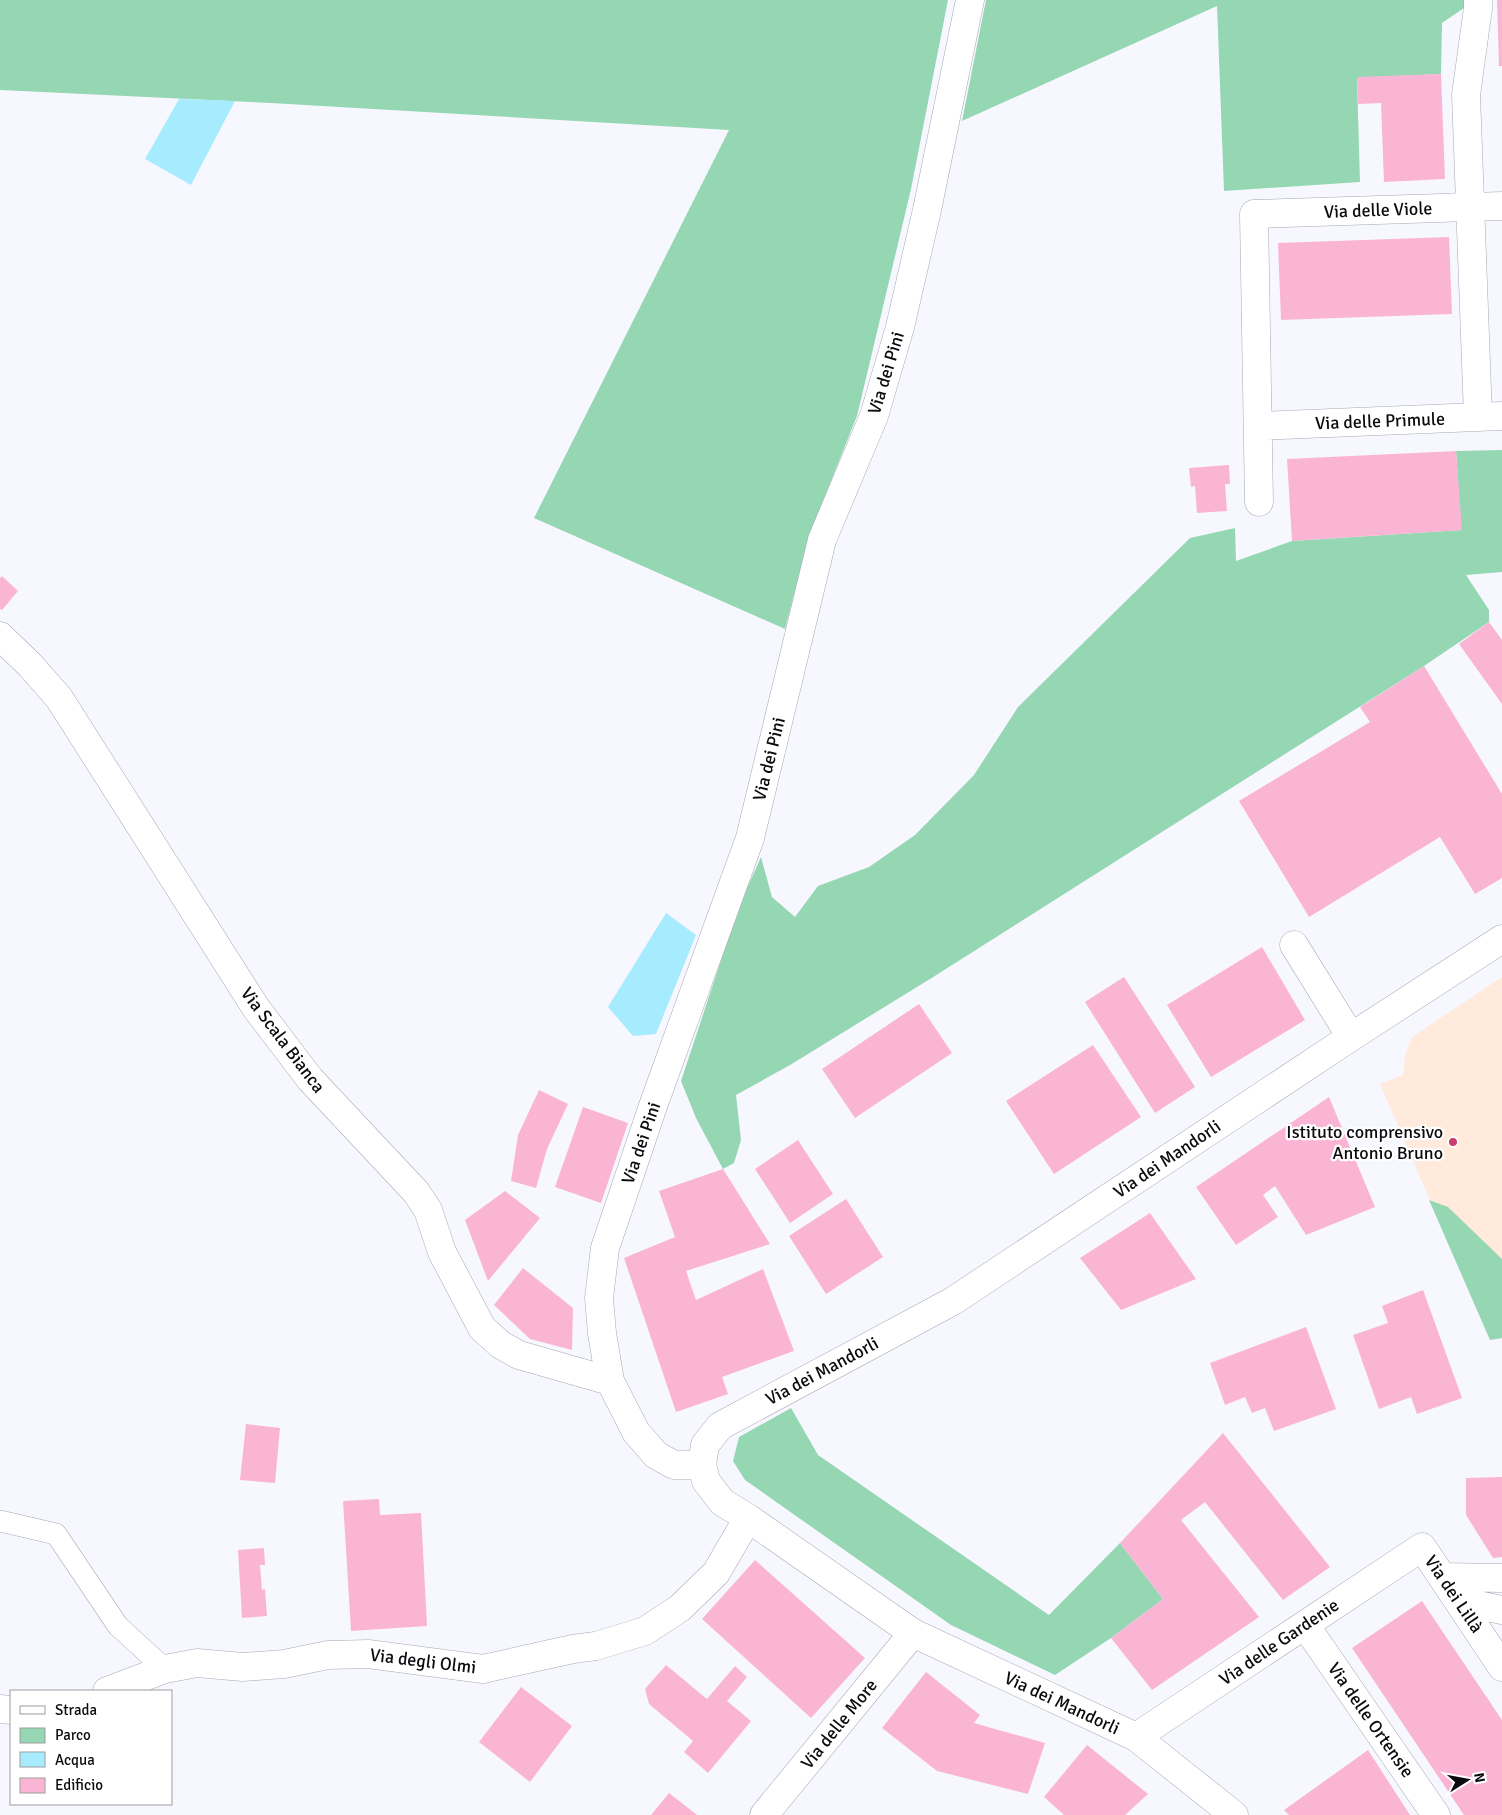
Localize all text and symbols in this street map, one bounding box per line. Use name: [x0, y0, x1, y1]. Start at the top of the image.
street label: Via delle Viole: [1323, 197, 1433, 223]
street label: Via dei Pini: [863, 329, 909, 417]
street label: Via delle Primule: [1315, 408, 1445, 434]
street label: Via dei Pini: [748, 715, 790, 803]
street label: Via Scala Bianca: [236, 983, 330, 1097]
street label: Via dei Pini: [617, 1099, 665, 1187]
street label: Via dei Mandorli: [1109, 1115, 1225, 1203]
place label: Istituto comprensivo Antonio Bruno: [1286, 1121, 1443, 1164]
marker: Istituto comprensivo Antonio Bruno: [1447, 1136, 1459, 1148]
street label: Via dei Mandorli: [762, 1332, 882, 1410]
street label: Via dei Lillà: [1420, 1551, 1488, 1637]
street label: Via delle Gardenie: [1215, 1594, 1343, 1690]
street label: Via degli Olmi: [369, 1644, 477, 1678]
street label: Via delle Ortensie: [1323, 1658, 1419, 1782]
street label: Via dei Mandorli: [1001, 1667, 1123, 1739]
street label: Via delle More: [796, 1675, 882, 1773]
legend: [10, 1690, 172, 1805]
text: Strada: [55, 1701, 97, 1719]
text: Parco: [55, 1726, 91, 1744]
text: Acqua: [55, 1751, 95, 1769]
north arrow: [1442, 1755, 1492, 1805]
text: N: [1470, 1771, 1489, 1784]
text: Edificio: [55, 1776, 103, 1794]

